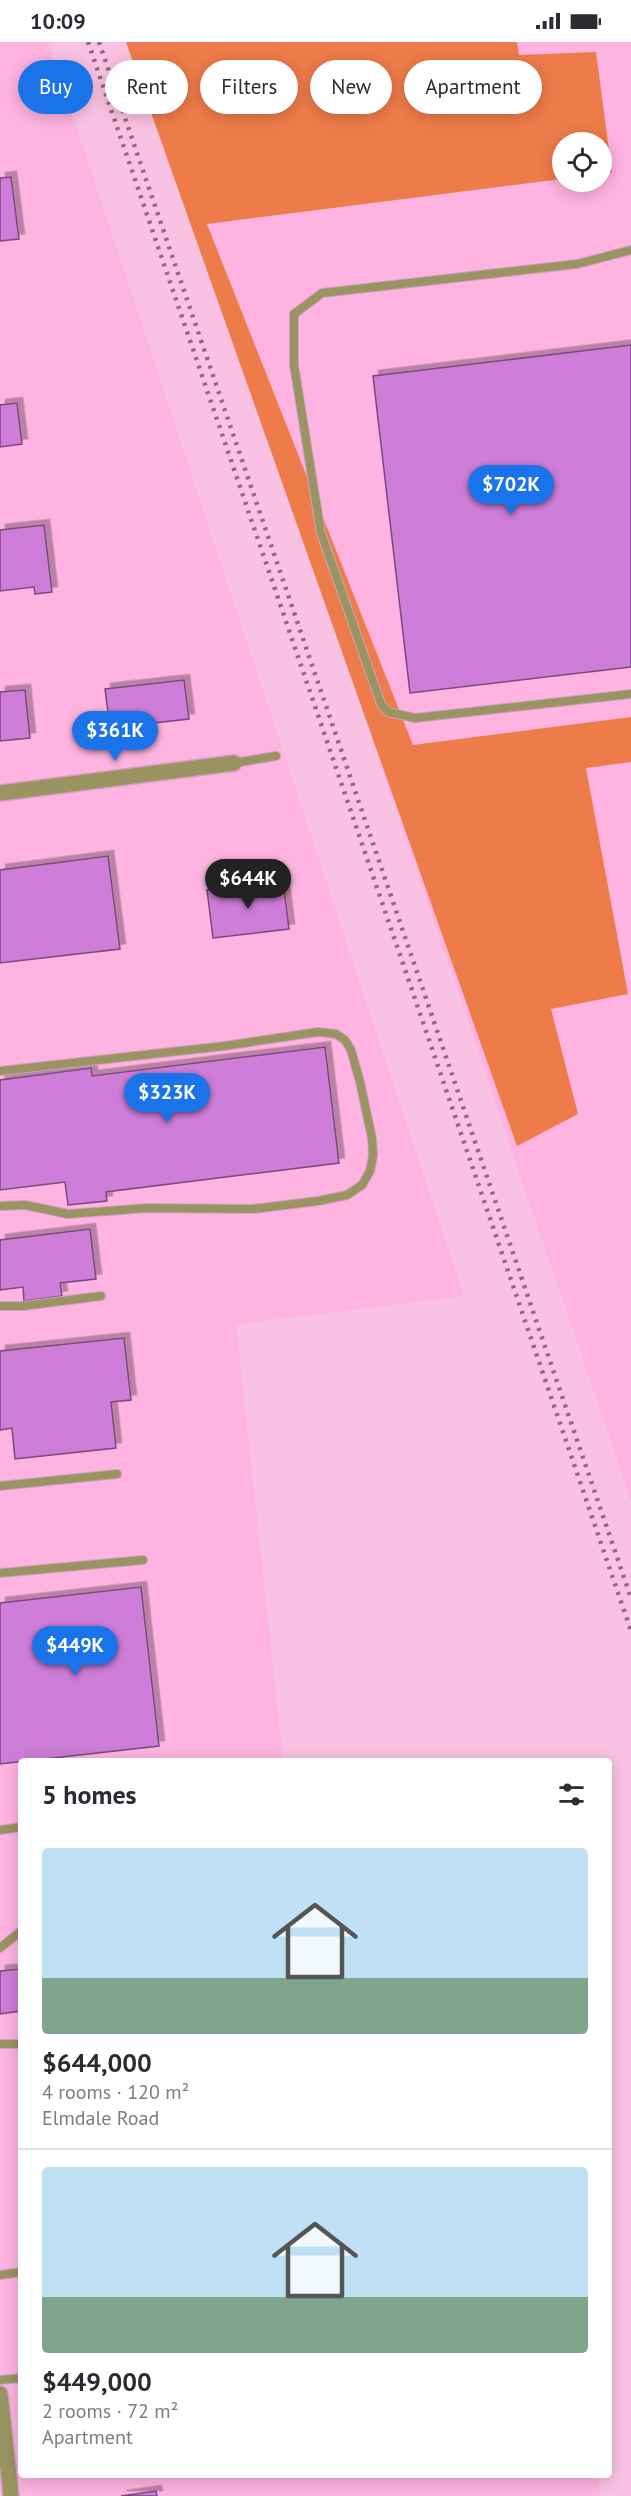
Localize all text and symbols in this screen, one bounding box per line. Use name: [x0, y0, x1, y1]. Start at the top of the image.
text: 10:09: [30, 7, 86, 35]
chip: Buy: [18, 60, 93, 114]
chip: Rent: [105, 60, 188, 114]
chip: Filters: [200, 60, 298, 114]
chip: New: [310, 60, 392, 114]
chip: Apartment: [404, 60, 542, 114]
map controls: [552, 132, 612, 192]
button: locate: [552, 132, 612, 192]
pin: $702K: [469, 465, 553, 516]
text: $702K: [482, 471, 540, 497]
pin: $361K: [73, 711, 157, 762]
text: $361K: [86, 717, 144, 743]
pin: $644K: [206, 859, 290, 910]
text: $644K: [219, 865, 277, 891]
pin: $323K: [125, 1073, 209, 1124]
text: $323K: [138, 1079, 196, 1105]
pin: $449K: [33, 1626, 117, 1677]
text: $449K: [46, 1632, 104, 1658]
text: 5 homes: [42, 1778, 137, 1811]
icon: filters: [555, 1778, 588, 1811]
icon: home: [261, 1887, 369, 1995]
text: $644,000: [42, 2046, 152, 2079]
text: 4 rooms · 120 m²: [42, 2079, 189, 2105]
text: Elmdale Road: [42, 2105, 159, 2131]
icon: home: [261, 2206, 369, 2314]
text: $449,000: [42, 2365, 152, 2398]
text: 2 rooms · 72 m²: [42, 2398, 178, 2424]
text: Apartment: [42, 2424, 133, 2450]

